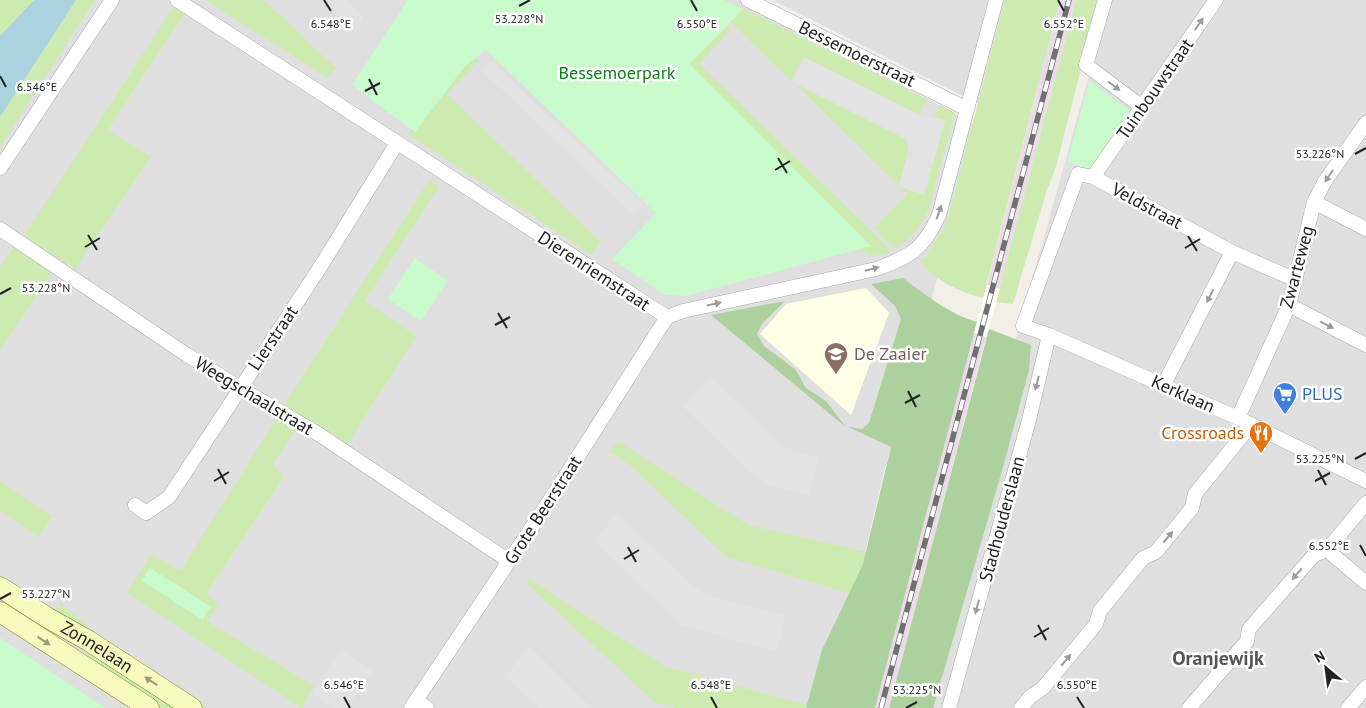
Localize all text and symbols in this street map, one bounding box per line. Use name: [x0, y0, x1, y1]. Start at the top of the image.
text: 53.228°N: [495, 11, 543, 26]
street label: Bessemoerstraat: [795, 15, 919, 92]
text: 6.548°E: [311, 16, 351, 31]
text: 6.550°E: [677, 16, 717, 31]
text: 6.552°E: [1044, 16, 1084, 31]
one-way arrow: [1194, 18, 1205, 31]
street label: Tuinbouwstraat: [1111, 34, 1198, 144]
park label: Bessemoerpark: [559, 61, 676, 84]
text: 6.546°E: [17, 79, 57, 94]
one-way arrow: [1107, 81, 1121, 91]
text: 53.226°N: [1296, 146, 1344, 161]
one-way arrow: [1324, 170, 1334, 183]
street label: Veldstraat: [1107, 177, 1187, 234]
one-way arrow: [935, 204, 943, 219]
street label: Zwarteweg: [1274, 223, 1319, 311]
street label: Dierenriemstraat: [534, 226, 655, 315]
one-way arrow: [865, 265, 880, 273]
text: 53.228°N: [22, 280, 70, 295]
one-way arrow: [1206, 288, 1214, 303]
one-way arrow: [706, 300, 721, 308]
street label: Lierstraat: [243, 301, 303, 374]
one-way arrow: [1320, 321, 1335, 329]
school or university icon: De Zaaier: [823, 341, 849, 375]
place label: De Zaaier: [854, 342, 927, 365]
street label: Weegschaalstraat: [191, 351, 318, 440]
street label: Kerklaan: [1148, 369, 1218, 418]
one-way arrow: [1033, 375, 1041, 390]
supermarket icon: PLUS: [1272, 381, 1298, 415]
place label: PLUS: [1302, 382, 1343, 405]
restaurant icon: Crossroads: [1248, 420, 1274, 454]
place label: Crossroads: [1161, 421, 1244, 444]
street label: Grote Beerstraat: [499, 451, 586, 568]
text: 53.225°N: [1296, 451, 1344, 466]
street label: Stadhouderslaan: [974, 454, 1029, 584]
one-way arrow: [1163, 531, 1174, 544]
text: 6.552°E: [1309, 538, 1349, 553]
one-way arrow: [1291, 568, 1302, 581]
text: 53.227°N: [22, 586, 70, 601]
one-way arrow: [973, 600, 981, 615]
street label: Zonnelaan: [57, 616, 138, 678]
one-way arrow: [38, 636, 51, 645]
north arrow: [1301, 643, 1351, 693]
district label: Oranjewijk: [1172, 645, 1264, 671]
text: N: [1311, 647, 1328, 667]
one-way arrow: [1060, 654, 1071, 666]
one-way arrow: [144, 677, 158, 686]
text: 6.546°E: [324, 677, 364, 692]
text: 6.548°E: [691, 677, 731, 692]
text: 6.550°E: [1057, 677, 1097, 692]
text: 53.225°N: [893, 682, 941, 697]

